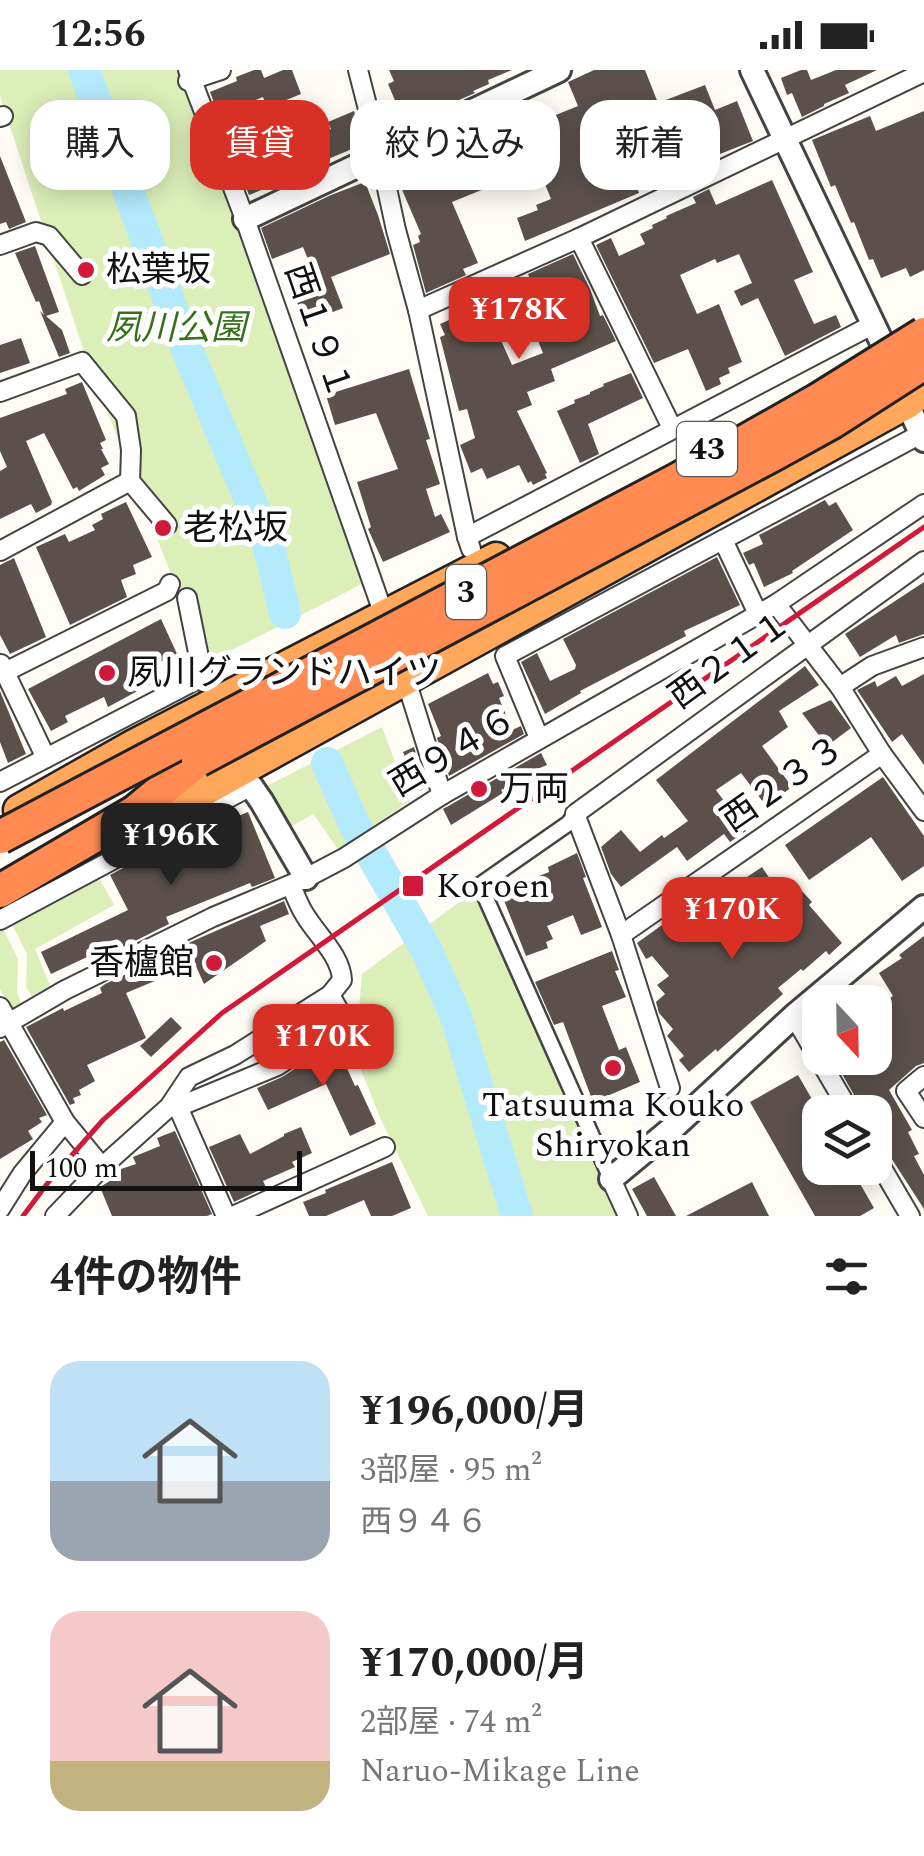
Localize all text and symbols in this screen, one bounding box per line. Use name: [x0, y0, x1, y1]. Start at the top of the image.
text: 12:56: [50, 6, 145, 64]
chip: 購入: [30, 100, 170, 190]
chip: 賃貸: [190, 100, 330, 190]
chip: 絞り込み: [350, 100, 560, 190]
chip: 新着: [580, 100, 720, 190]
place label: 松葉坂: [106, 244, 211, 297]
street label: 西１９１: [270, 256, 366, 406]
marker: 松葉坂: [75, 259, 97, 281]
pin: ¥178K: [449, 277, 589, 362]
text: ¥178K: [471, 285, 567, 334]
park label: 夙川公園: [106, 302, 251, 355]
road number: 43: [677, 422, 737, 476]
place label: 老松坂: [183, 502, 288, 555]
marker: 老松坂: [152, 517, 174, 539]
road number: 3: [446, 565, 486, 619]
street label: 西２１１: [658, 597, 802, 723]
place label: 夙川グランドハイツ: [127, 647, 441, 700]
marker: 夙川グランドハイツ: [96, 662, 118, 684]
street label: 西９４６: [379, 693, 527, 811]
street label: 西２３３: [710, 722, 856, 846]
place label: 万両: [499, 763, 569, 816]
marker: 万両: [468, 778, 490, 800]
pin: ¥196K: [101, 803, 241, 888]
text: ¥196K: [123, 811, 219, 860]
place label: Koroen: [436, 860, 550, 913]
marker: Koroen: [400, 873, 426, 899]
pin: ¥170K: [662, 877, 802, 962]
text: ¥170K: [684, 885, 780, 934]
place label: 香櫨館: [89, 937, 194, 990]
marker: 香櫨館: [203, 952, 225, 974]
north arrow: [802, 985, 892, 1075]
map controls: [802, 985, 892, 1185]
pin: ¥170K: [253, 1004, 393, 1089]
text: ¥170K: [275, 1012, 371, 1061]
marker: Tatsuuma Kouko Shiryokan: [602, 1057, 624, 1079]
place label: Tatsuuma Kouko Shiryokan: [482, 1079, 744, 1172]
button: layers: [802, 1095, 892, 1185]
scale bar: [30, 1146, 302, 1190]
text: 100 m: [45, 1147, 118, 1190]
text: 4件の物件: [50, 1247, 242, 1310]
icon: filters: [819, 1249, 874, 1304]
text: ¥196,000/月: [360, 1380, 589, 1443]
icon: home: [130, 1401, 250, 1521]
text: 3部屋 · 95 m²: [360, 1446, 542, 1495]
text: 西９４６: [360, 1498, 488, 1547]
text: ¥170,000/月: [360, 1632, 589, 1695]
icon: home: [130, 1651, 250, 1771]
text: 2部屋 · 74 m²: [360, 1698, 542, 1747]
text: Naruo-Mikage Line: [360, 1747, 640, 1796]

